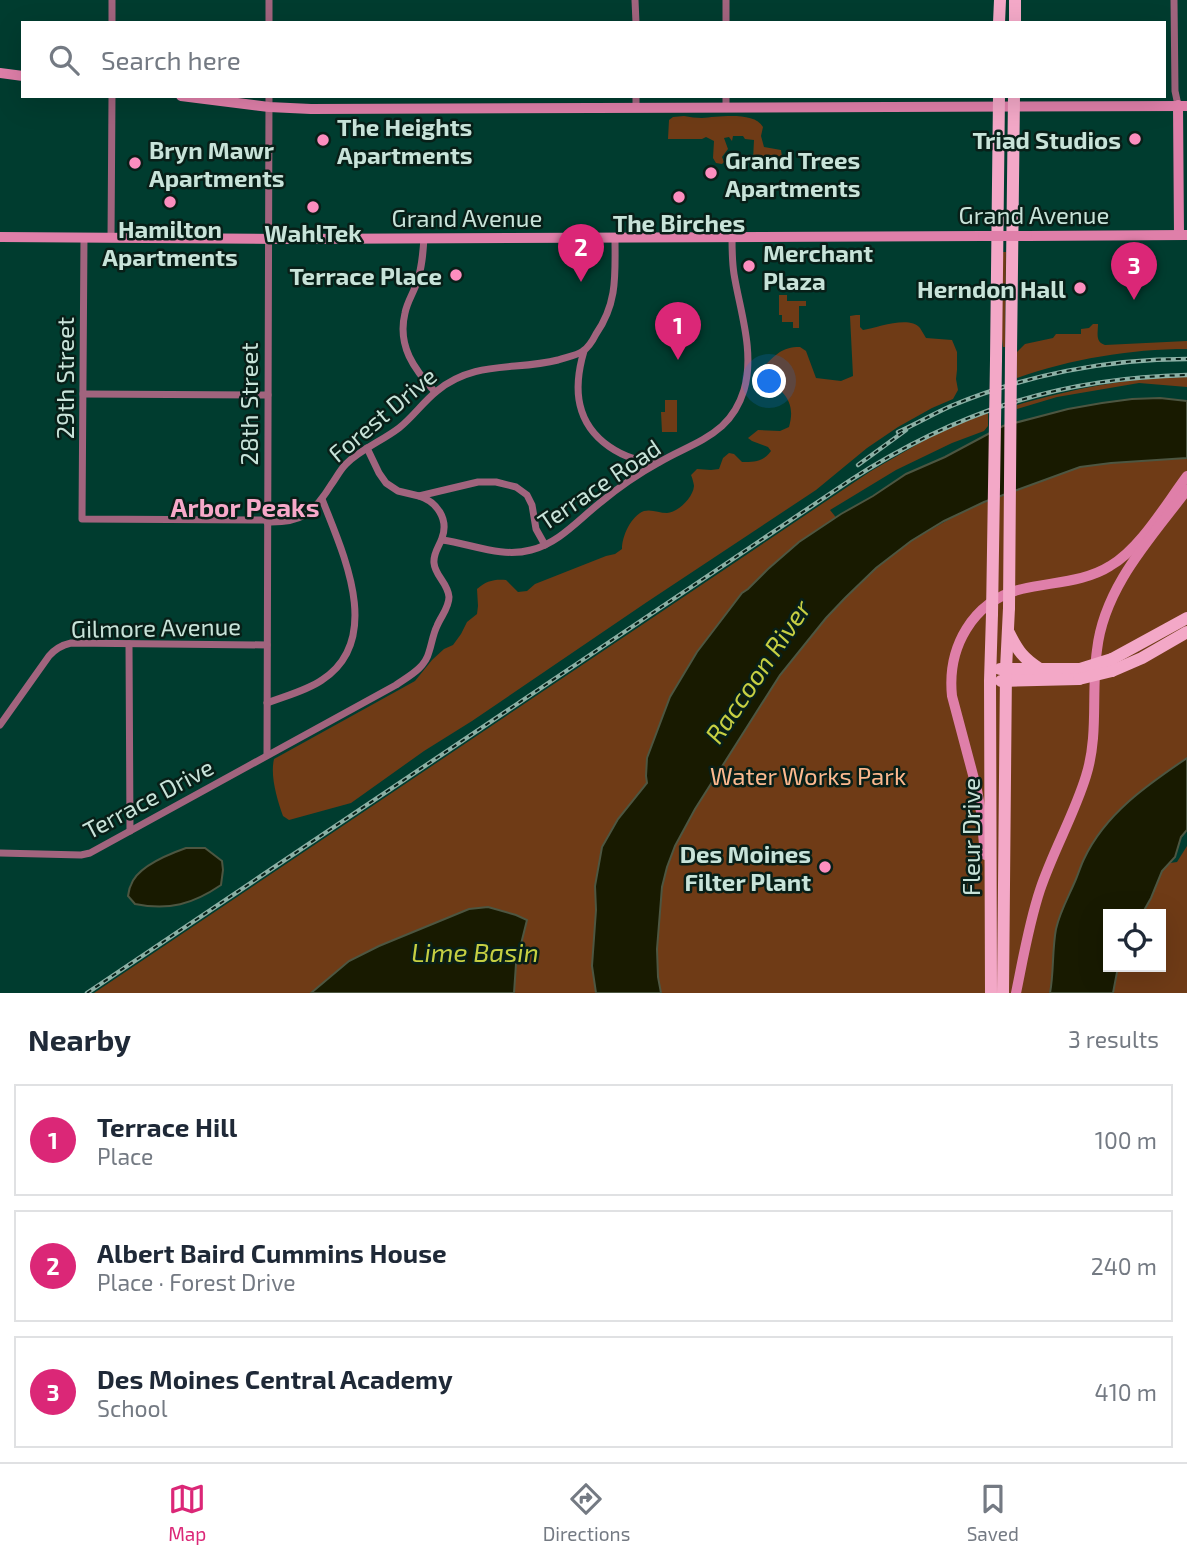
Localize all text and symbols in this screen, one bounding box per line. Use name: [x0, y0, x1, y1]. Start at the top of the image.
search box: [21, 21, 1166, 98]
icon: search: [45, 41, 83, 79]
text: Search here: [101, 44, 241, 75]
place label: The Heights Apartments: [337, 112, 473, 169]
place label: Triad Studios: [972, 125, 1121, 154]
marker: Triad Studios: [1127, 131, 1143, 147]
marker: The Heights Apartments: [315, 132, 331, 148]
place label: Bryn Mawr Apartments: [149, 135, 285, 192]
place label: Grand Trees Apartments: [725, 145, 861, 202]
marker: Bryn Mawr Apartments: [127, 155, 143, 171]
marker: Grand Trees Apartments: [703, 165, 719, 181]
marker: The Birches: [671, 189, 687, 205]
marker: Hamilton Apartments: [162, 194, 178, 210]
marker: WahlTek: [305, 199, 321, 215]
street label: Grand Avenue: [959, 200, 1109, 229]
street label: Grand Avenue: [392, 203, 542, 232]
place label: The Birches: [613, 208, 745, 237]
place label: Hamilton Apartments: [102, 214, 238, 271]
place label: WahlTek: [264, 218, 362, 247]
pin: 2: [558, 224, 604, 282]
place label: Merchant Plaza: [763, 238, 873, 295]
pin: 3: [1111, 242, 1157, 300]
marker: Merchant Plaza: [741, 258, 757, 274]
place label: Terrace Place: [290, 261, 442, 290]
marker: Terrace Place: [448, 267, 464, 283]
place label: Herndon Hall: [917, 274, 1066, 303]
marker: Herndon Hall: [1072, 280, 1088, 296]
pin: 1: [655, 302, 701, 360]
street label: 29th Street: [50, 317, 79, 439]
street label: 28th Street: [234, 342, 263, 466]
street label: Forest Drive: [322, 360, 442, 468]
your location: [752, 364, 786, 398]
street label: Terrace Road: [532, 432, 666, 536]
district label: Arbor Peaks: [171, 491, 319, 522]
water label: Raccoon River: [698, 593, 817, 749]
street label: Gilmore Avenue: [71, 611, 241, 643]
street label: Terrace Drive: [78, 752, 218, 844]
park label: Water Works Park: [710, 761, 906, 790]
street label: Fleur Drive: [956, 778, 985, 896]
place label: Des Moines Filter Plant: [680, 839, 811, 896]
marker: Des Moines Filter Plant: [817, 859, 833, 875]
map controls: [1103, 909, 1166, 972]
button: locate: [1103, 909, 1166, 972]
water label: Lime Basin: [411, 936, 539, 967]
text: Nearby: [28, 1021, 131, 1057]
text: 3 results: [1068, 1025, 1159, 1053]
text: Terrace Hill: [97, 1111, 237, 1142]
text: 1: [48, 1126, 58, 1154]
text: 100 m: [1095, 1126, 1157, 1154]
text: Place: [97, 1142, 153, 1170]
text: Albert Baird Cummins House: [97, 1237, 447, 1268]
text: 2: [46, 1252, 60, 1280]
text: 240 m: [1091, 1252, 1157, 1280]
text: Place · Forest Drive: [97, 1268, 296, 1296]
text: Des Moines Central Academy: [97, 1363, 453, 1394]
text: 3: [46, 1378, 60, 1406]
text: 410 m: [1095, 1378, 1157, 1406]
text: School: [97, 1394, 167, 1422]
tab: Map: [168, 1480, 206, 1545]
tab: Directions: [543, 1480, 630, 1545]
tab: Saved: [967, 1480, 1019, 1545]

